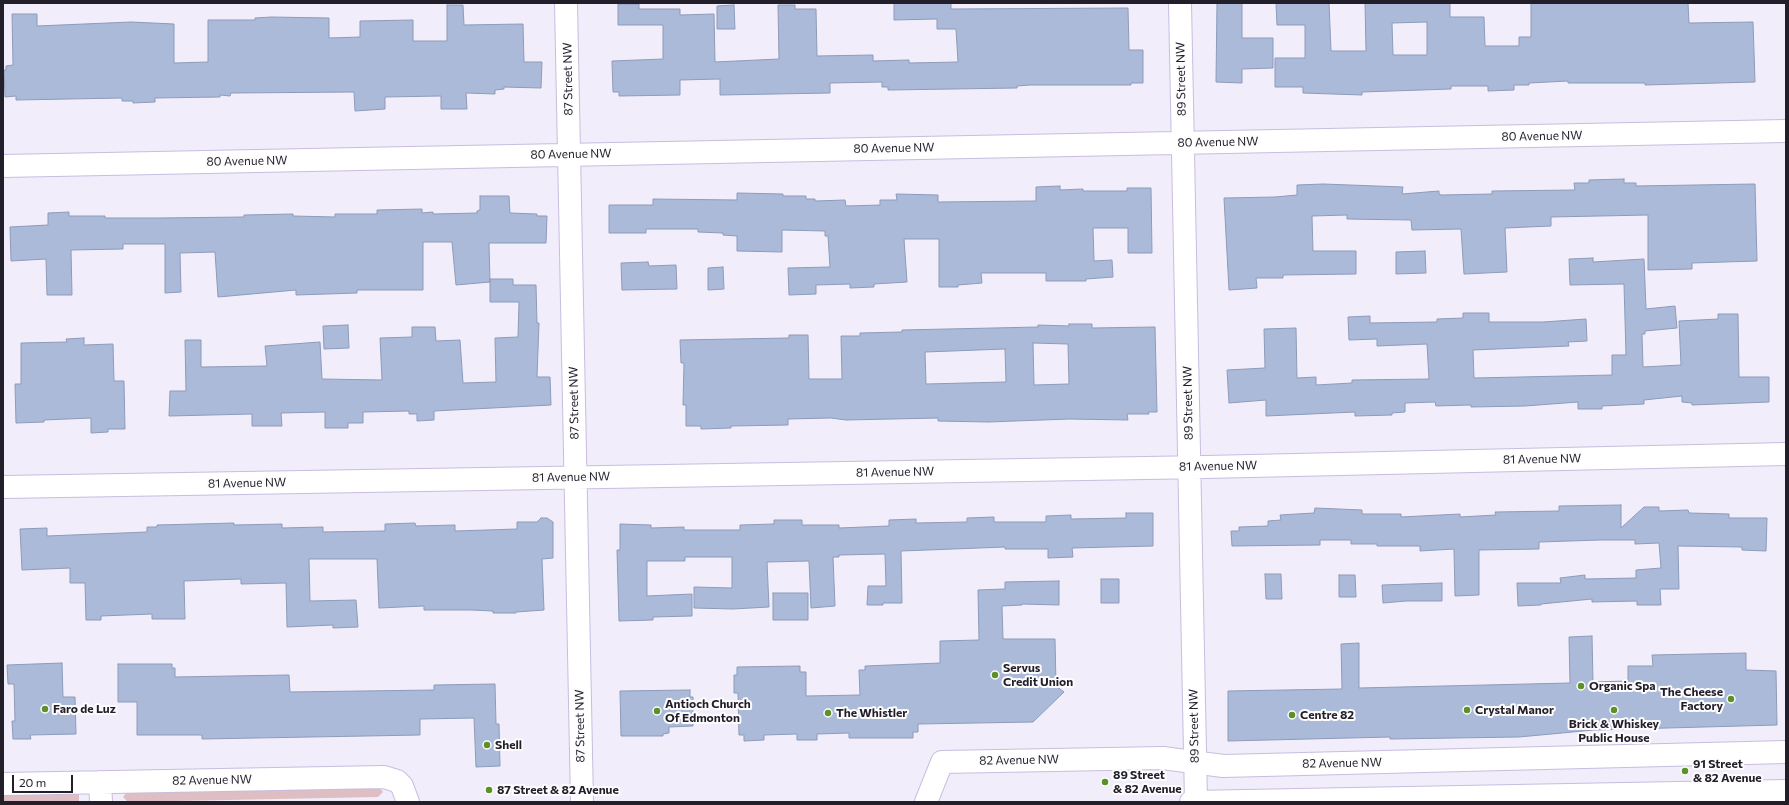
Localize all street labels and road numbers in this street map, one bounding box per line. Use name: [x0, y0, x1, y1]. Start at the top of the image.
street label: 87 Street NW: [560, 42, 576, 116]
street label: 89 Street NW: [1173, 42, 1189, 116]
street label: 80 Avenue NW: [1501, 128, 1583, 144]
street label: 80 Avenue NW: [1177, 134, 1259, 150]
street label: 80 Avenue NW: [853, 140, 935, 156]
street label: 80 Avenue NW: [530, 146, 612, 162]
street label: 80 Avenue NW: [206, 153, 288, 169]
street label: 87 Street NW: [566, 366, 582, 440]
street label: 89 Street NW: [1180, 366, 1196, 440]
street label: 81 Avenue NW: [1503, 451, 1581, 467]
street label: 81 Avenue NW: [1179, 458, 1257, 474]
street label: 81 Avenue NW: [856, 464, 934, 480]
street label: 81 Avenue NW: [532, 469, 610, 485]
street label: 81 Avenue NW: [208, 475, 286, 491]
street label: 87 Street NW: [572, 689, 588, 763]
street label: 89 Street NW: [1186, 689, 1202, 763]
street label: 82 Avenue NW: [979, 752, 1059, 768]
street label: 82 Avenue NW: [1302, 755, 1382, 771]
street label: 82 Avenue NW: [172, 772, 252, 788]

